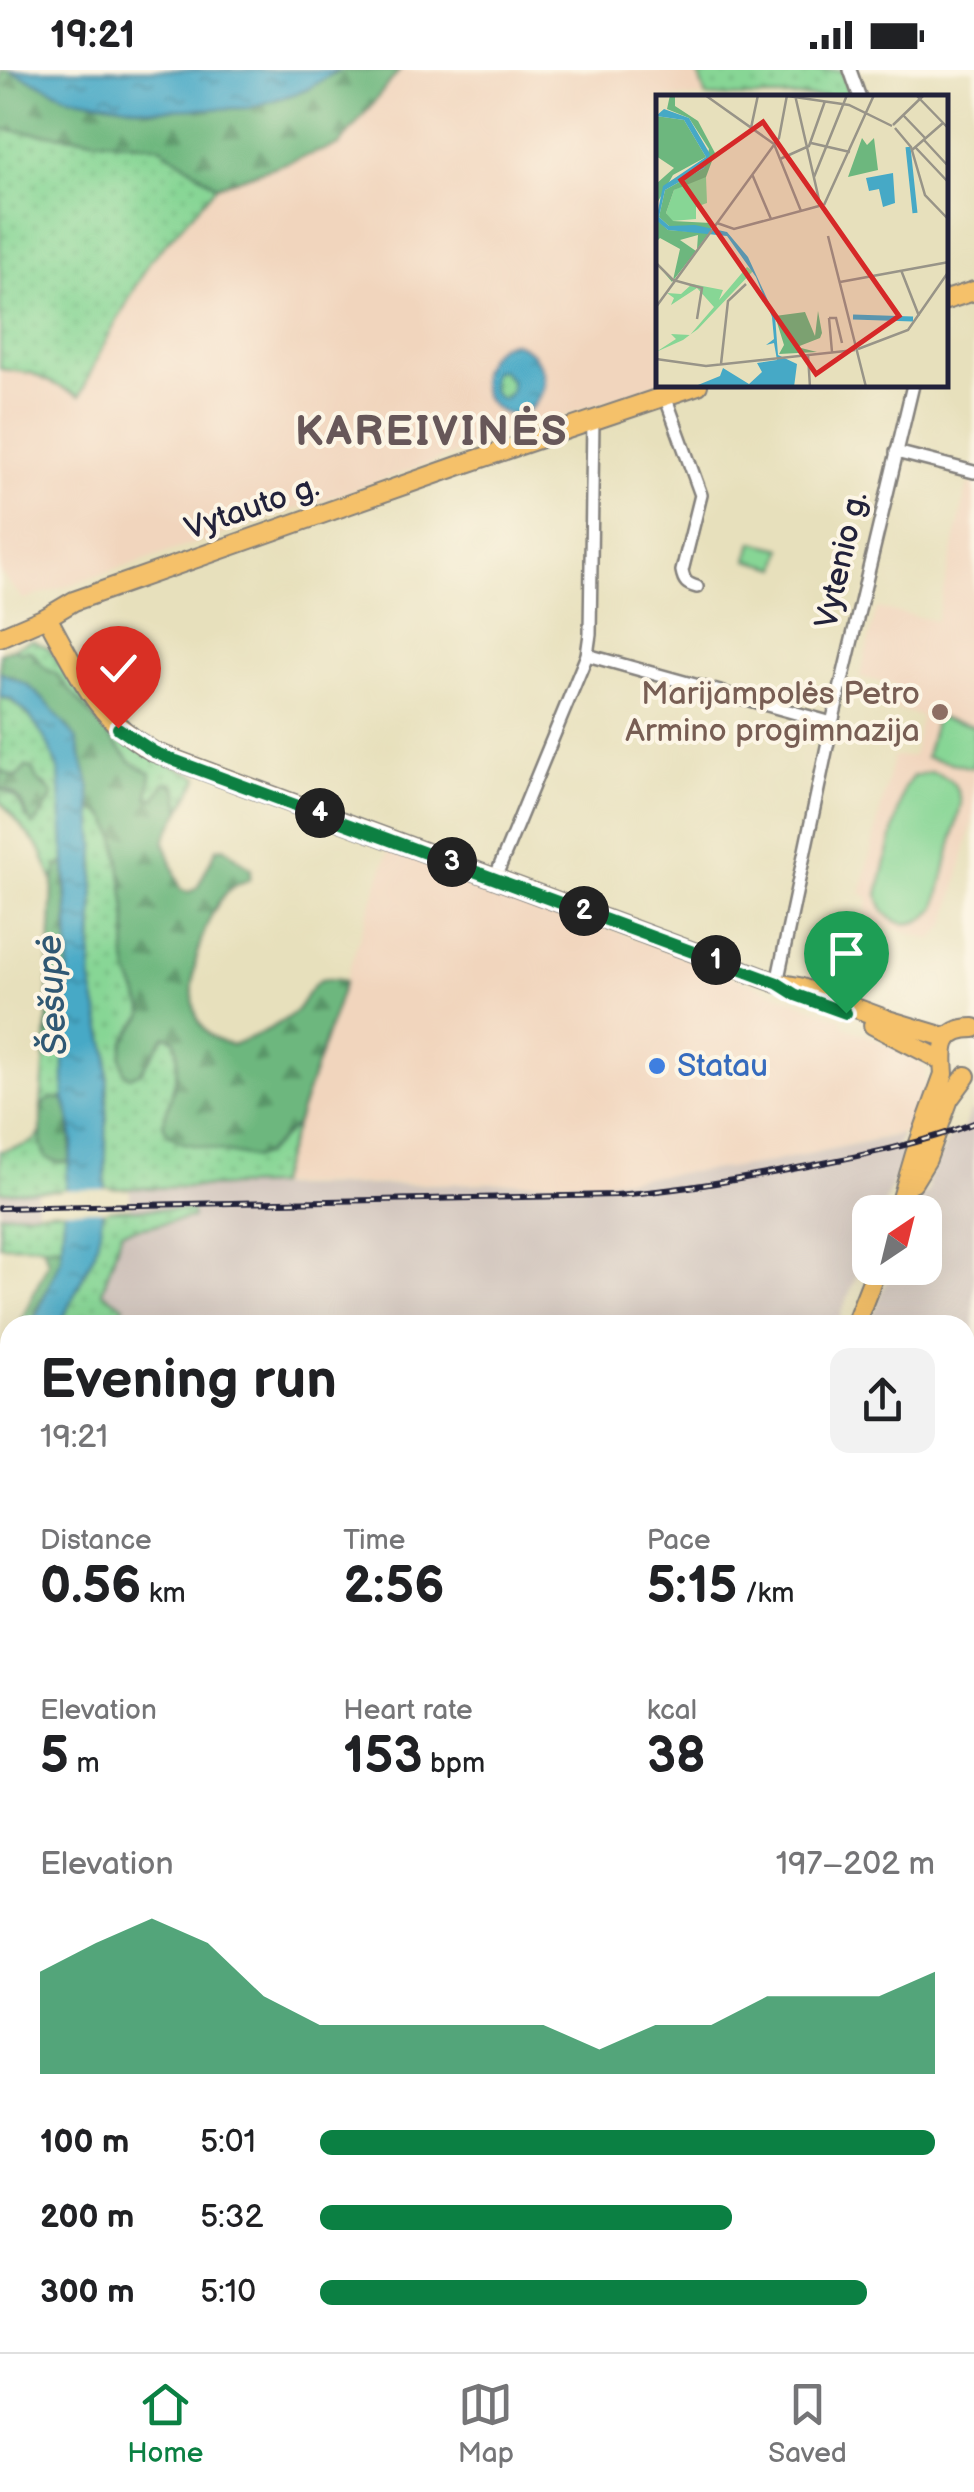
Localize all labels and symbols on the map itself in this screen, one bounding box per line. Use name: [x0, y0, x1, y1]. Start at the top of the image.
inset map: [656, 95, 949, 388]
district label: KAREIVINĖS: [295, 405, 569, 458]
street label: Vytauto g.: [180, 467, 324, 549]
street label: Vytenio g.: [807, 488, 877, 632]
pin: [76, 626, 161, 729]
place label: Marijampolės Petro Armino progimnazija: [625, 675, 920, 751]
marker: Marijampolės Petro Armino progimnazija: [929, 701, 951, 723]
pin: 4: [295, 788, 345, 838]
pin: 3: [427, 837, 477, 887]
pin: 2: [559, 886, 609, 936]
pin: [804, 911, 889, 1014]
water label: Šešupė: [27, 934, 78, 1056]
pin: 1: [691, 935, 741, 985]
place label: Statau: [677, 1047, 768, 1086]
marker: Statau: [646, 1055, 668, 1077]
north arrow: [852, 1195, 942, 1285]

